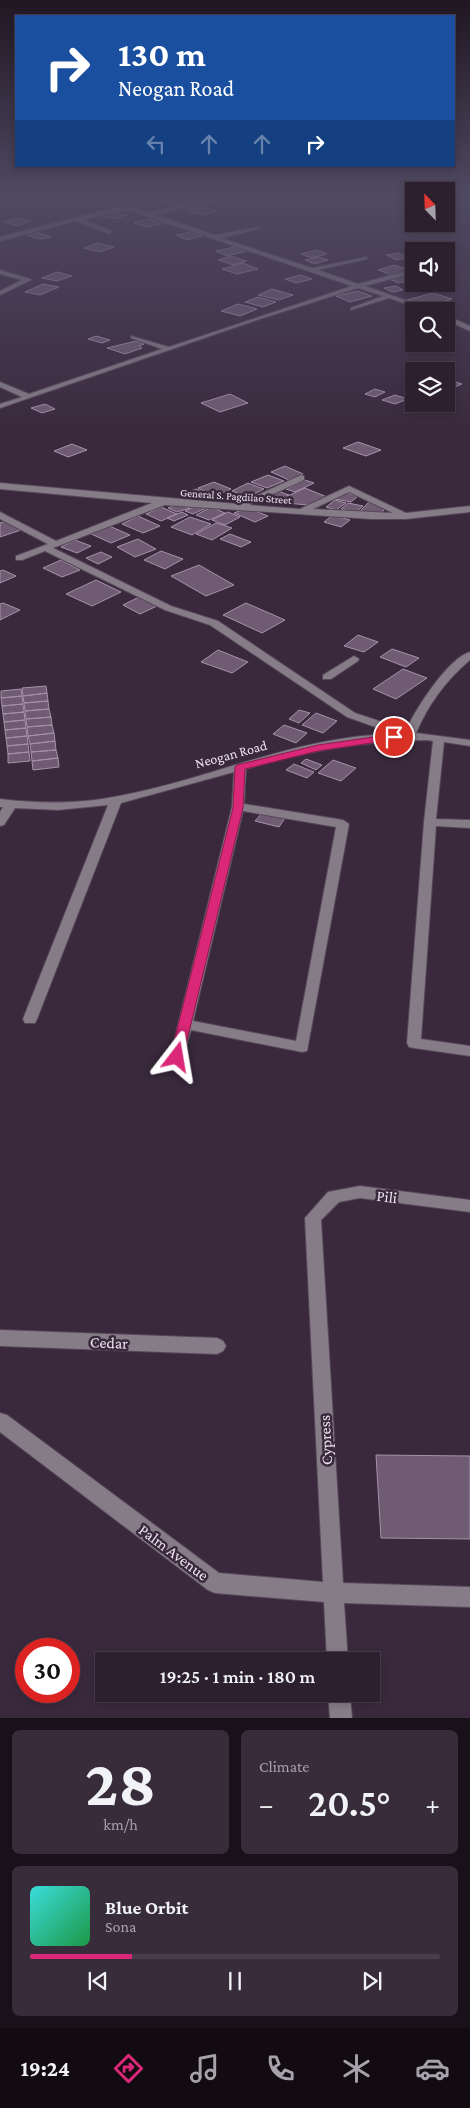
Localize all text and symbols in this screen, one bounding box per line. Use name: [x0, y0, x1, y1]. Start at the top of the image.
icon: right: [35, 35, 100, 100]
text: 130 m: [118, 35, 206, 74]
text: Neogan Road: [118, 76, 234, 101]
icon: left: [142, 130, 170, 158]
icon: ahead: [195, 130, 223, 158]
icon: ahead: [248, 130, 276, 158]
icon: right: [301, 130, 329, 158]
north arrow: [405, 182, 455, 232]
map controls: [405, 182, 455, 412]
button: sound: [405, 242, 455, 292]
button: search: [405, 302, 455, 352]
button: layers: [405, 362, 455, 412]
street label: General S. Pagdilao Street: [180, 486, 292, 507]
pin: [373, 716, 415, 758]
icon: arrive: [380, 723, 408, 751]
street label: Neogan Road: [193, 737, 269, 771]
position arrow: [150, 1030, 202, 1082]
street label: Pili: [376, 1187, 398, 1206]
street label: Cedar: [90, 1333, 129, 1352]
street label: Cypress: [316, 1414, 336, 1465]
street label: Palm Avenue: [136, 1521, 212, 1584]
speed limit sign: 30: [15, 1638, 80, 1703]
text: 19:25 · 1 min · 180 m: [160, 1666, 315, 1687]
text: 28: [85, 1747, 156, 1819]
text: Climate: [259, 1758, 309, 1775]
text: 20.5°: [308, 1782, 391, 1824]
text: −: [259, 1789, 274, 1820]
text: +: [425, 1789, 440, 1820]
text: km/h: [103, 1816, 138, 1833]
text: Blue Orbit: [105, 1897, 188, 1918]
text: Sona: [105, 1918, 136, 1935]
icon: previous: [84, 1967, 112, 1995]
icon: pause: [221, 1967, 249, 1995]
icon: next: [358, 1967, 386, 1995]
icon: directions: [111, 2051, 146, 2086]
icon: music: [187, 2051, 222, 2086]
icon: phone: [263, 2051, 298, 2086]
icon: climate: [339, 2051, 374, 2086]
icon: car: [415, 2051, 450, 2086]
text: 19:24: [20, 2056, 70, 2081]

